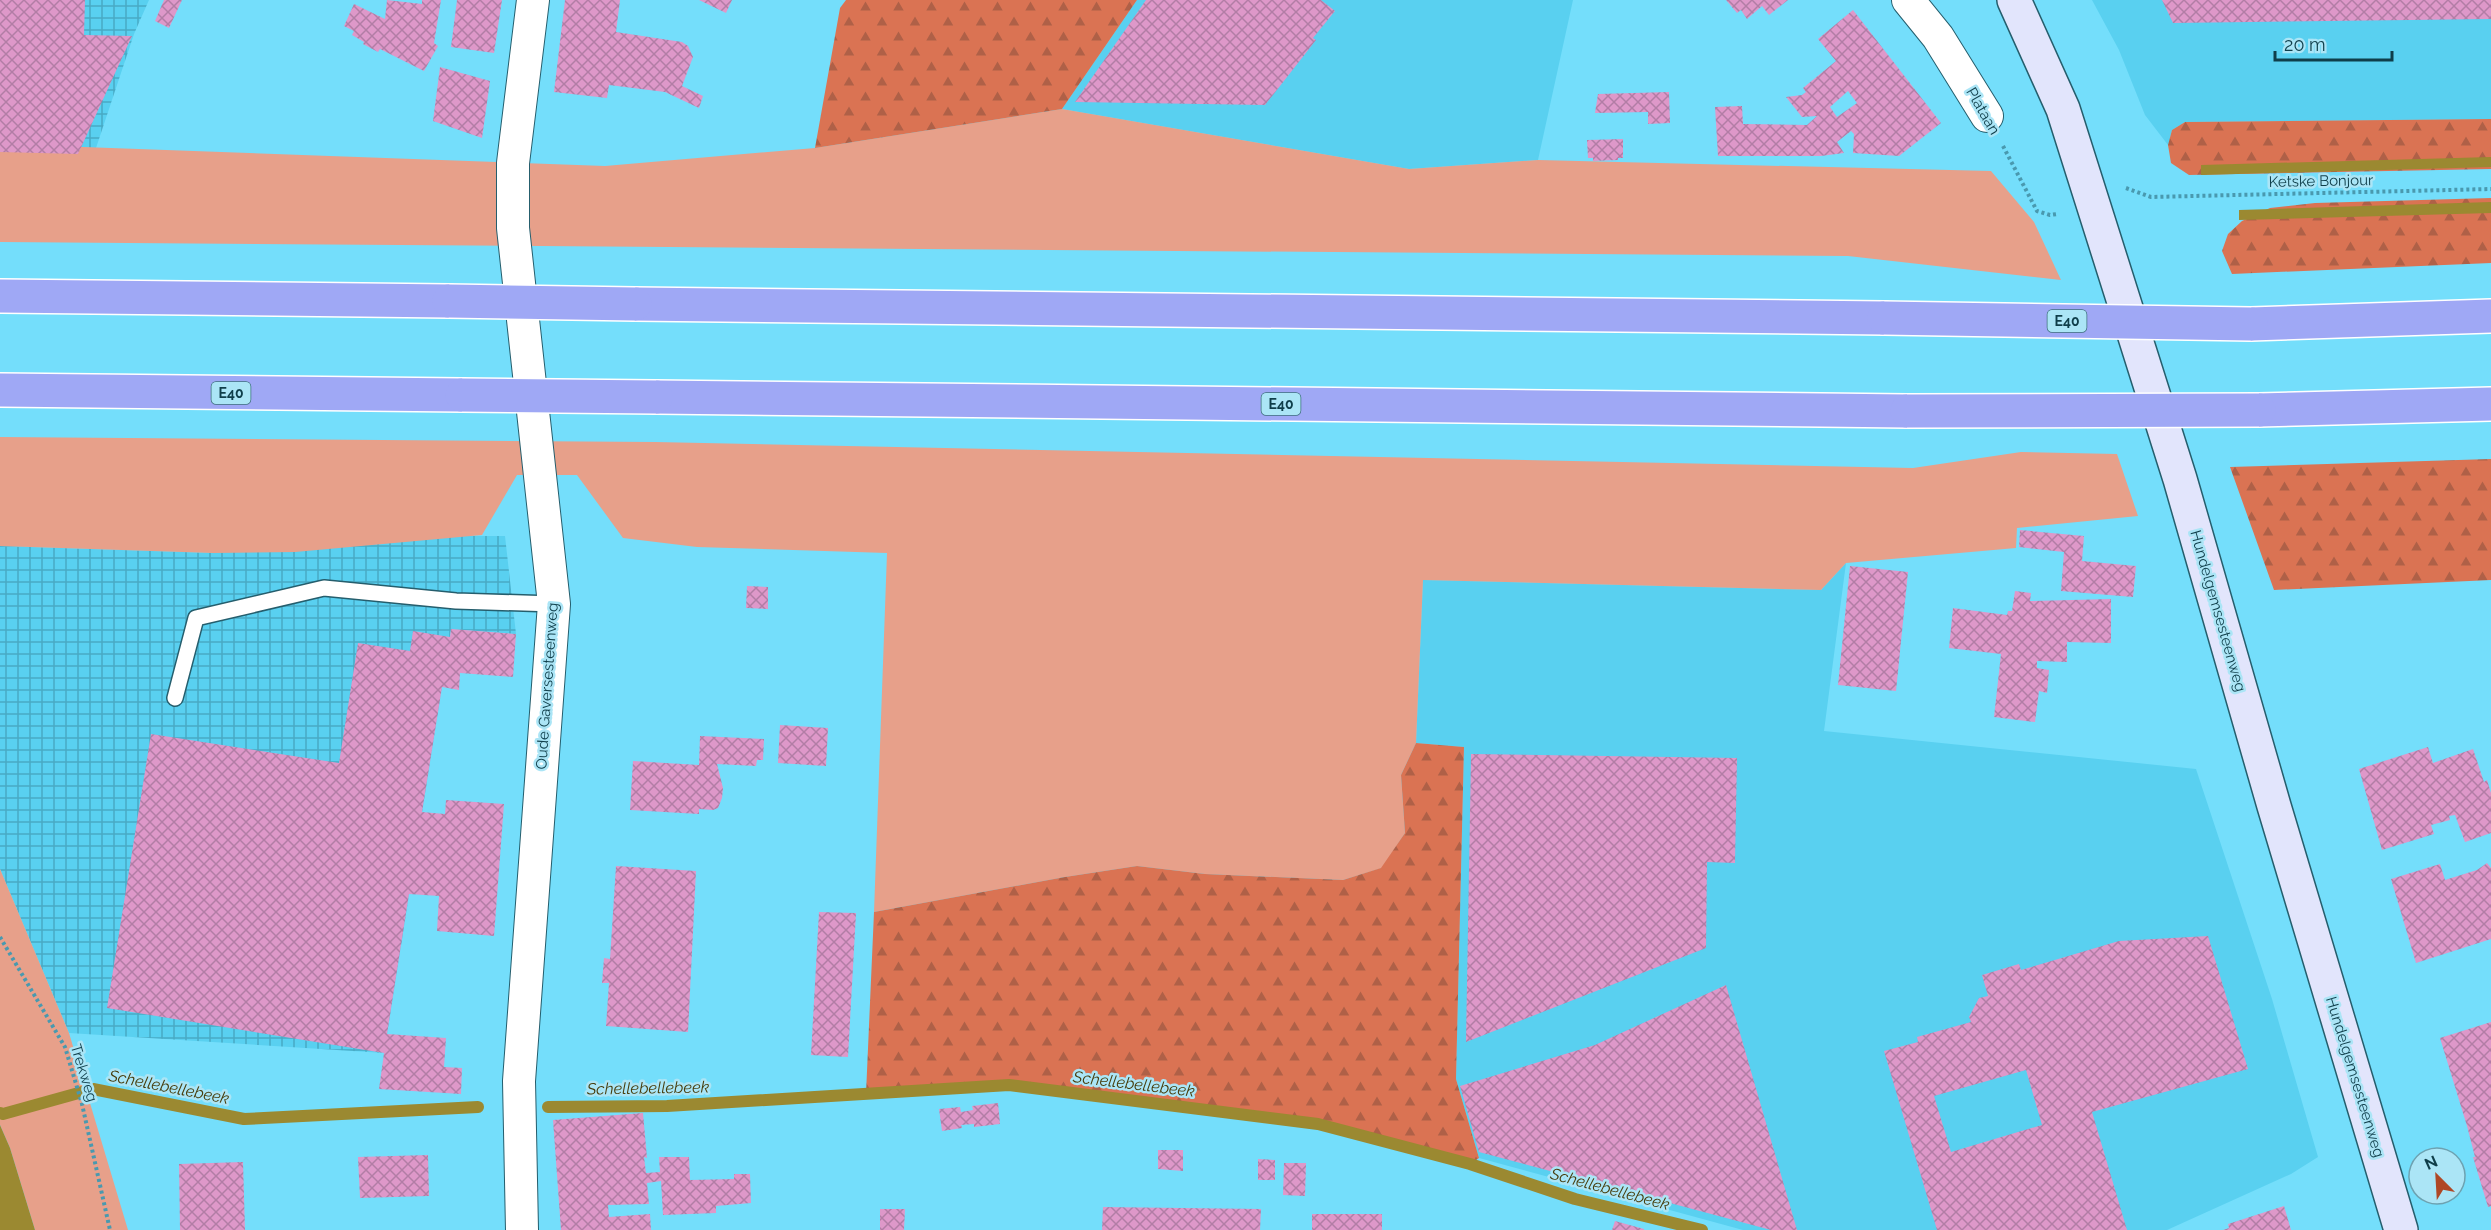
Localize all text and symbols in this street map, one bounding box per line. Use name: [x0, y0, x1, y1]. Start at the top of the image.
scale bar: [2275, 24, 2392, 62]
text: 20 m: [2284, 34, 2326, 55]
street label: Plataan: [1962, 84, 2004, 138]
street label: Ketske Bonjour: [2269, 171, 2374, 191]
road number: E40: [2048, 310, 2086, 332]
road number: E40: [212, 382, 250, 404]
road number: E40: [1262, 393, 1300, 415]
street label: Hundelgemsesteenweg: [2186, 528, 2250, 694]
street label: Oude Gaversesteenweg: [532, 602, 562, 770]
street label: Hundelgemsesteenweg: [2322, 994, 2388, 1160]
street label: Trekweg: [67, 1042, 101, 1104]
water label: Schellebellebeek: [106, 1066, 231, 1108]
water label: Schellebellebeek: [1071, 1067, 1196, 1101]
water label: Schellebellebeek: [586, 1077, 710, 1099]
north arrow: [2407, 1146, 2467, 1206]
text: N: [2422, 1152, 2441, 1174]
water label: Schellebellebeek: [1547, 1164, 1672, 1214]

